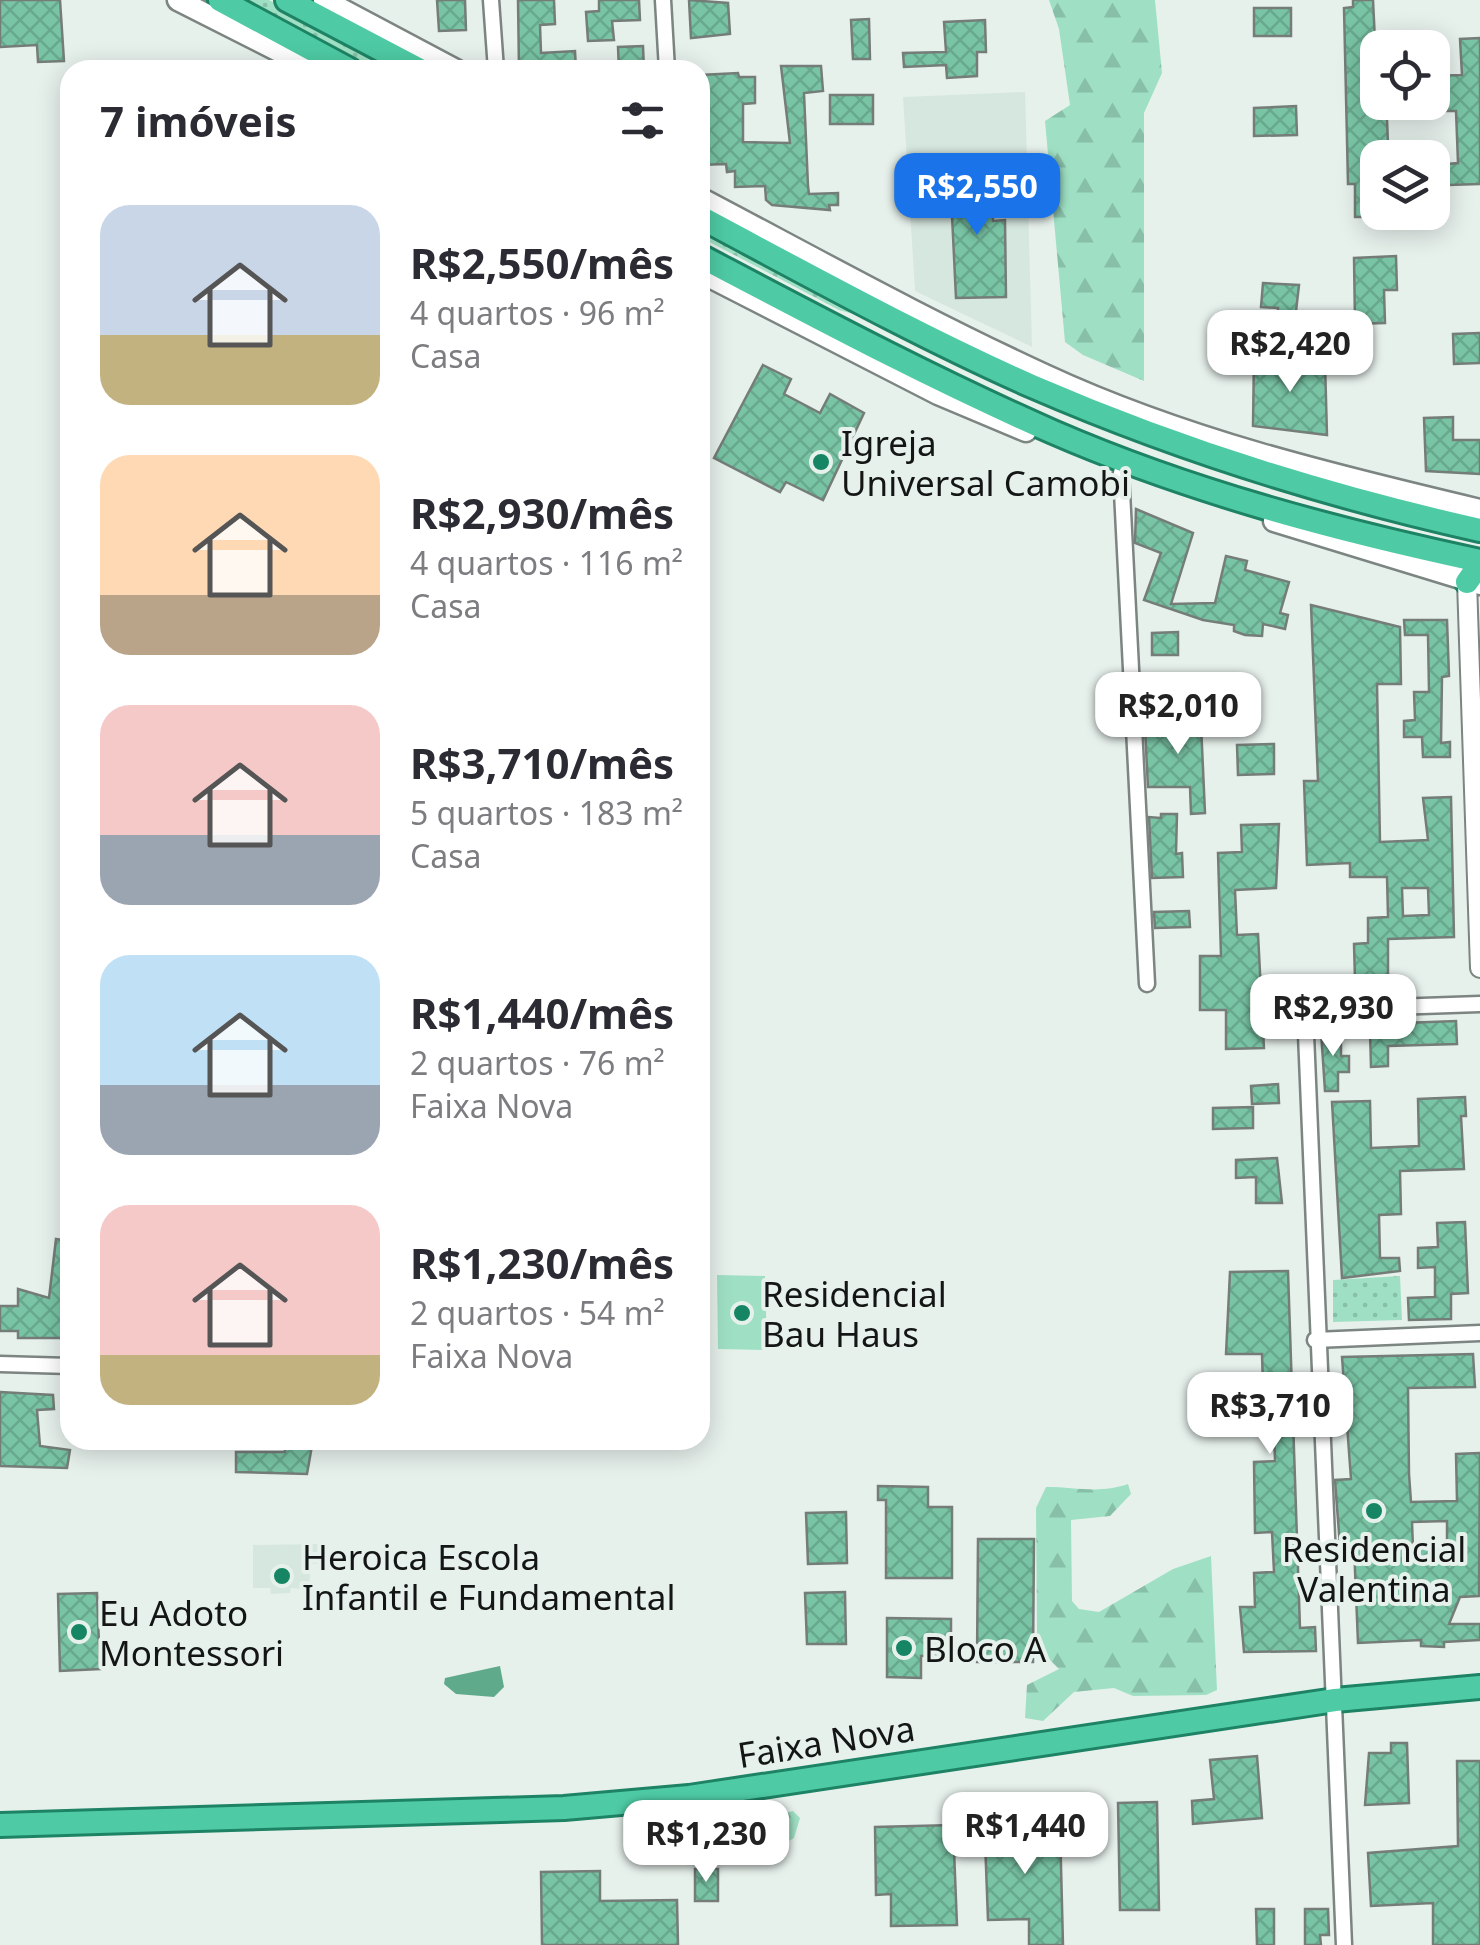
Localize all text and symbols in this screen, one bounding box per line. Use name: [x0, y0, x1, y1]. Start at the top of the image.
map controls: [1360, 30, 1450, 230]
button: locate: [1360, 30, 1450, 120]
text: 7 imóveis: [100, 92, 297, 149]
icon: filters: [615, 93, 670, 148]
button: layers: [1360, 140, 1450, 230]
pin: R$2,550: [885, 153, 1069, 238]
text: R$2,550: [916, 164, 1038, 207]
text: R$2,550/mês: [410, 234, 674, 291]
icon: home: [180, 245, 300, 365]
text: 4 quartos · 96 m²: [410, 291, 665, 334]
pin: R$2,420: [1198, 310, 1382, 395]
text: R$2,420: [1229, 321, 1351, 364]
text: Casa: [410, 334, 481, 377]
place label: Igreja Universal Camobi: [841, 419, 1130, 506]
marker: Igreja Universal Camobi: [810, 451, 832, 473]
text: R$2,930/mês: [410, 484, 674, 541]
icon: home: [180, 495, 300, 615]
text: 4 quartos · 116 m²: [410, 541, 683, 584]
text: Casa: [410, 584, 481, 627]
pin: R$2,010: [1086, 672, 1270, 757]
text: R$2,010: [1117, 683, 1239, 726]
text: R$3,710/mês: [410, 734, 674, 791]
icon: home: [180, 745, 300, 865]
text: 5 quartos · 183 m²: [410, 791, 683, 834]
text: Casa: [410, 834, 481, 877]
pin: R$2,930: [1241, 974, 1425, 1059]
text: R$1,440/mês: [410, 984, 674, 1041]
text: R$2,930: [1272, 985, 1394, 1028]
icon: home: [180, 995, 300, 1115]
text: 2 quartos · 76 m²: [410, 1041, 665, 1084]
text: Faixa Nova: [410, 1084, 573, 1127]
text: R$1,230/mês: [410, 1234, 674, 1291]
icon: home: [180, 1245, 300, 1365]
place label: Residencial Bau Haus: [762, 1270, 947, 1357]
text: 2 quartos · 54 m²: [410, 1291, 665, 1334]
marker: Residencial Bau Haus: [731, 1302, 753, 1324]
text: Faixa Nova: [410, 1334, 573, 1377]
pin: R$3,710: [1178, 1372, 1362, 1457]
text: R$3,710: [1209, 1383, 1331, 1426]
marker: Residencial Valentina: [1363, 1500, 1385, 1522]
place label: Residencial Valentina: [1282, 1525, 1466, 1612]
place label: Heroica Escola Infantil e Fundamental: [302, 1533, 675, 1620]
marker: Heroica Escola Infantil e Fundamental: [271, 1565, 293, 1587]
place label: Eu Adoto Montessori: [99, 1589, 284, 1676]
marker: Eu Adoto Montessori: [68, 1621, 90, 1643]
place label: Bloco A: [924, 1625, 1047, 1672]
marker: Bloco A: [893, 1637, 915, 1659]
street label: Faixa Nova: [734, 1704, 918, 1778]
pin: R$1,440: [933, 1792, 1117, 1877]
pin: R$1,230: [614, 1800, 798, 1885]
text: R$1,440: [964, 1803, 1086, 1846]
text: R$1,230: [645, 1811, 767, 1854]

